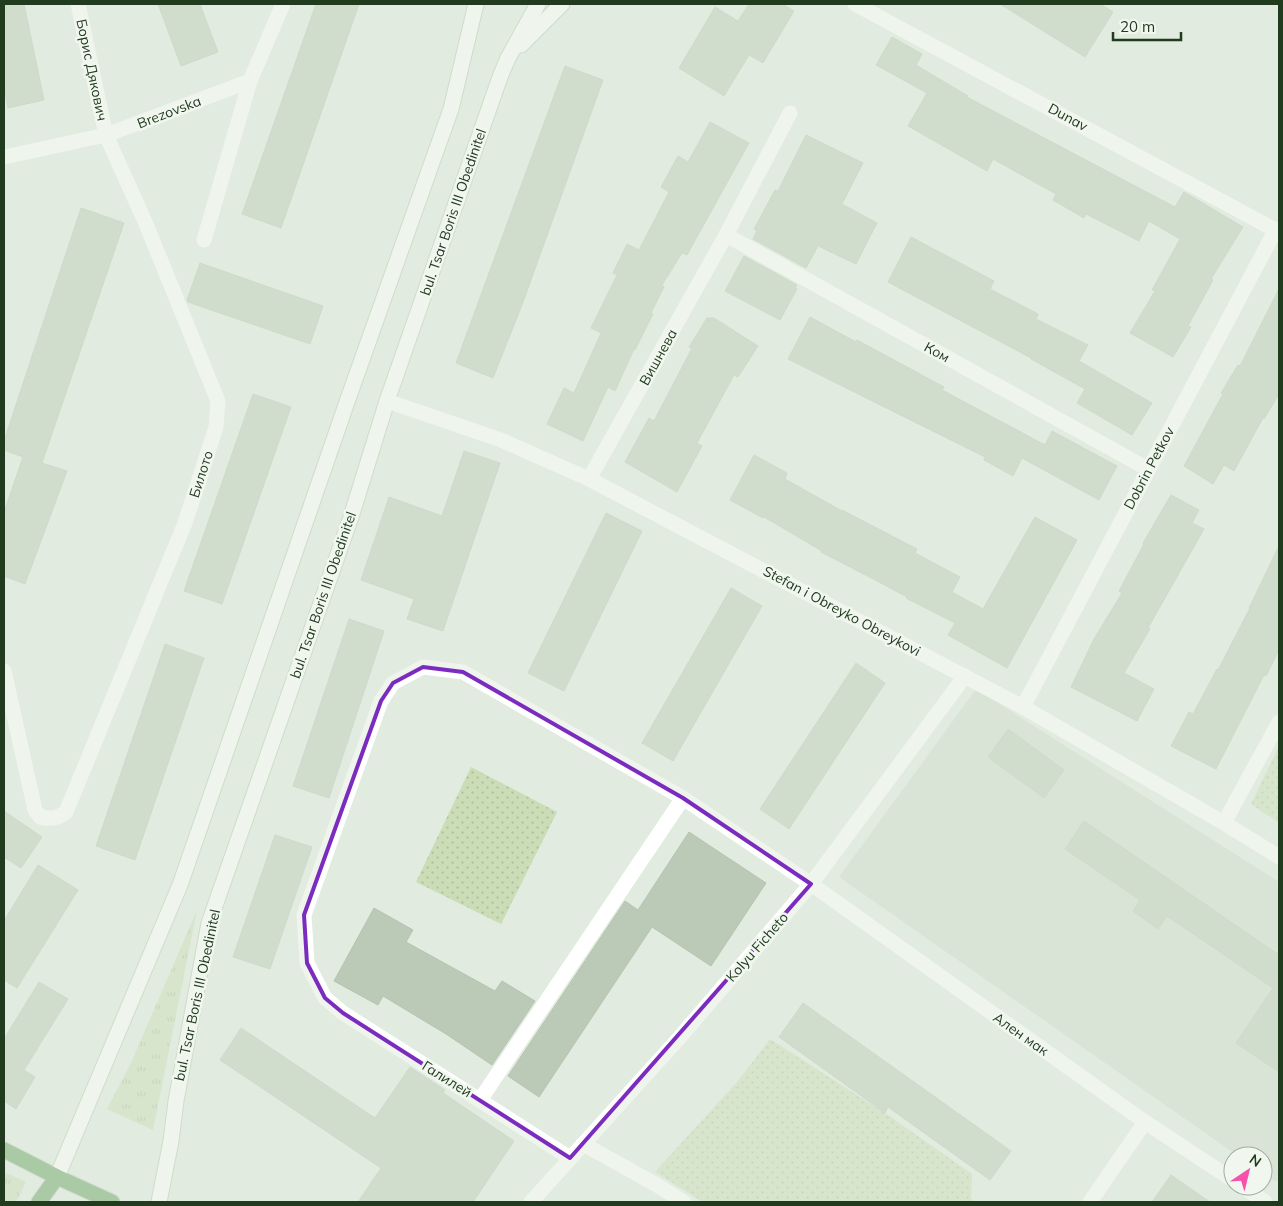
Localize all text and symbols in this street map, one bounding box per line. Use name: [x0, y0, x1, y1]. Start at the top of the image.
scale bar: [1113, 10, 1180, 42]
street label: Борис Дякович: [72, 17, 112, 123]
text: 20 m: [1120, 17, 1155, 36]
street label: Brezovska: [135, 92, 203, 132]
street label: Dunav: [1045, 99, 1091, 135]
street label: bul. Tsar Boris III Obedinitel: [416, 126, 490, 298]
street label: Вишнева: [635, 326, 681, 388]
street label: Ком: [921, 338, 953, 366]
street label: Dobrin Petkov: [1120, 423, 1179, 512]
street label: Билото: [185, 448, 217, 500]
street label: bul. Tsar Boris III Obedinitel: [286, 509, 360, 681]
street label: Stefan i Obreyko Obreykovi: [760, 562, 924, 660]
street label: bul. Tsar Boris III Obedinitel: [170, 908, 224, 1082]
street label: Kolyu Ficheto: [722, 909, 792, 985]
street label: Ален мак: [990, 1008, 1053, 1060]
street label: Галилей: [419, 1057, 475, 1101]
north arrow: [1223, 1146, 1273, 1196]
text: N: [1246, 1150, 1265, 1171]

